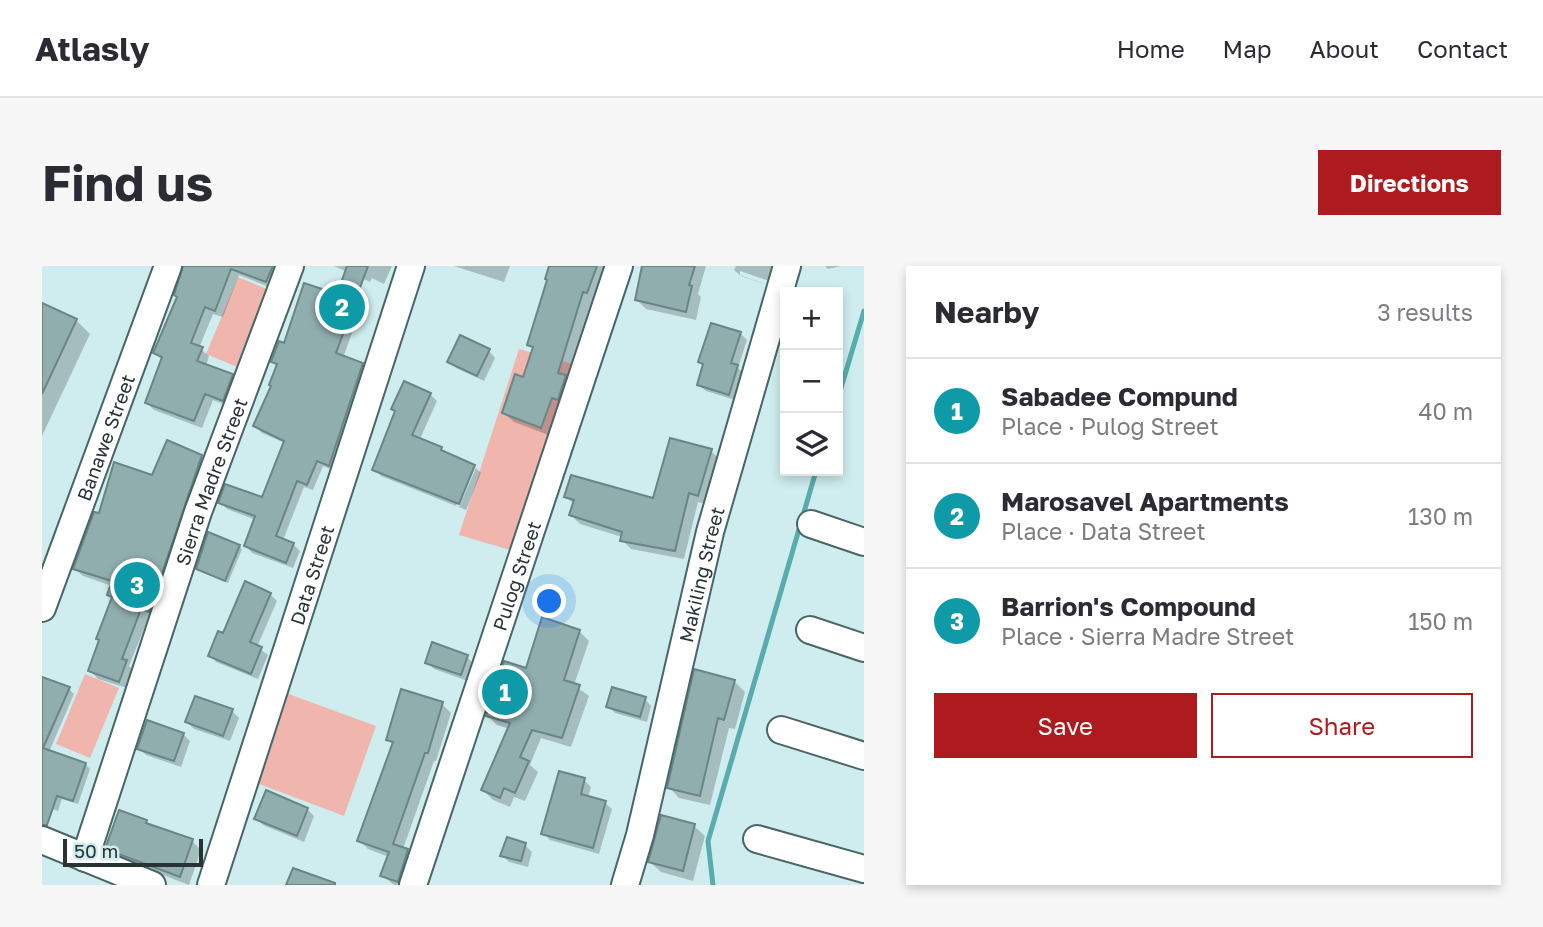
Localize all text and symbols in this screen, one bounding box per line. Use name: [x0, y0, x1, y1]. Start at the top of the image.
text: Atlasly: [35, 29, 150, 68]
text: Home: [1117, 34, 1185, 63]
text: Map: [1223, 34, 1272, 63]
text: About: [1310, 34, 1379, 63]
text: Contact: [1417, 34, 1508, 63]
button: Directions: [1318, 150, 1501, 215]
text: Find us: [42, 153, 213, 212]
pin: 2: [319, 281, 365, 333]
map controls: [780, 287, 843, 476]
button: +: [780, 287, 843, 350]
text: Nearby: [934, 294, 1039, 330]
text: 3 results: [1377, 298, 1473, 326]
button: −: [780, 350, 843, 413]
street label: Banawe Street: [71, 371, 139, 504]
text: Sabadee Compund: [1001, 381, 1238, 412]
street label: Sierra Madre Street: [170, 394, 251, 568]
text: 1: [951, 397, 963, 425]
text: 40 m: [1419, 397, 1473, 425]
text: Place · Pulog Street: [1001, 412, 1219, 440]
button: layers: [780, 413, 843, 476]
text: Marosavel Apartments: [1001, 486, 1289, 517]
text: 2: [950, 502, 964, 530]
text: 130 m: [1408, 502, 1473, 530]
street label: Makiling Street: [673, 504, 728, 644]
text: Place · Data Street: [1001, 517, 1206, 545]
street label: Pulog Street: [487, 518, 545, 633]
street label: Data Street: [284, 522, 338, 627]
pin: 3: [114, 559, 160, 611]
your location: [532, 584, 566, 618]
text: Barrion's Compound: [1001, 591, 1256, 622]
text: 3: [950, 607, 964, 635]
text: 150 m: [1408, 607, 1473, 635]
text: Place · Sierra Madre Street: [1001, 622, 1294, 650]
pin: 1: [482, 666, 528, 718]
button: Save: [934, 693, 1197, 758]
button: Share: [1211, 693, 1473, 758]
scale bar: [63, 836, 203, 868]
text: 50 m: [74, 839, 118, 862]

